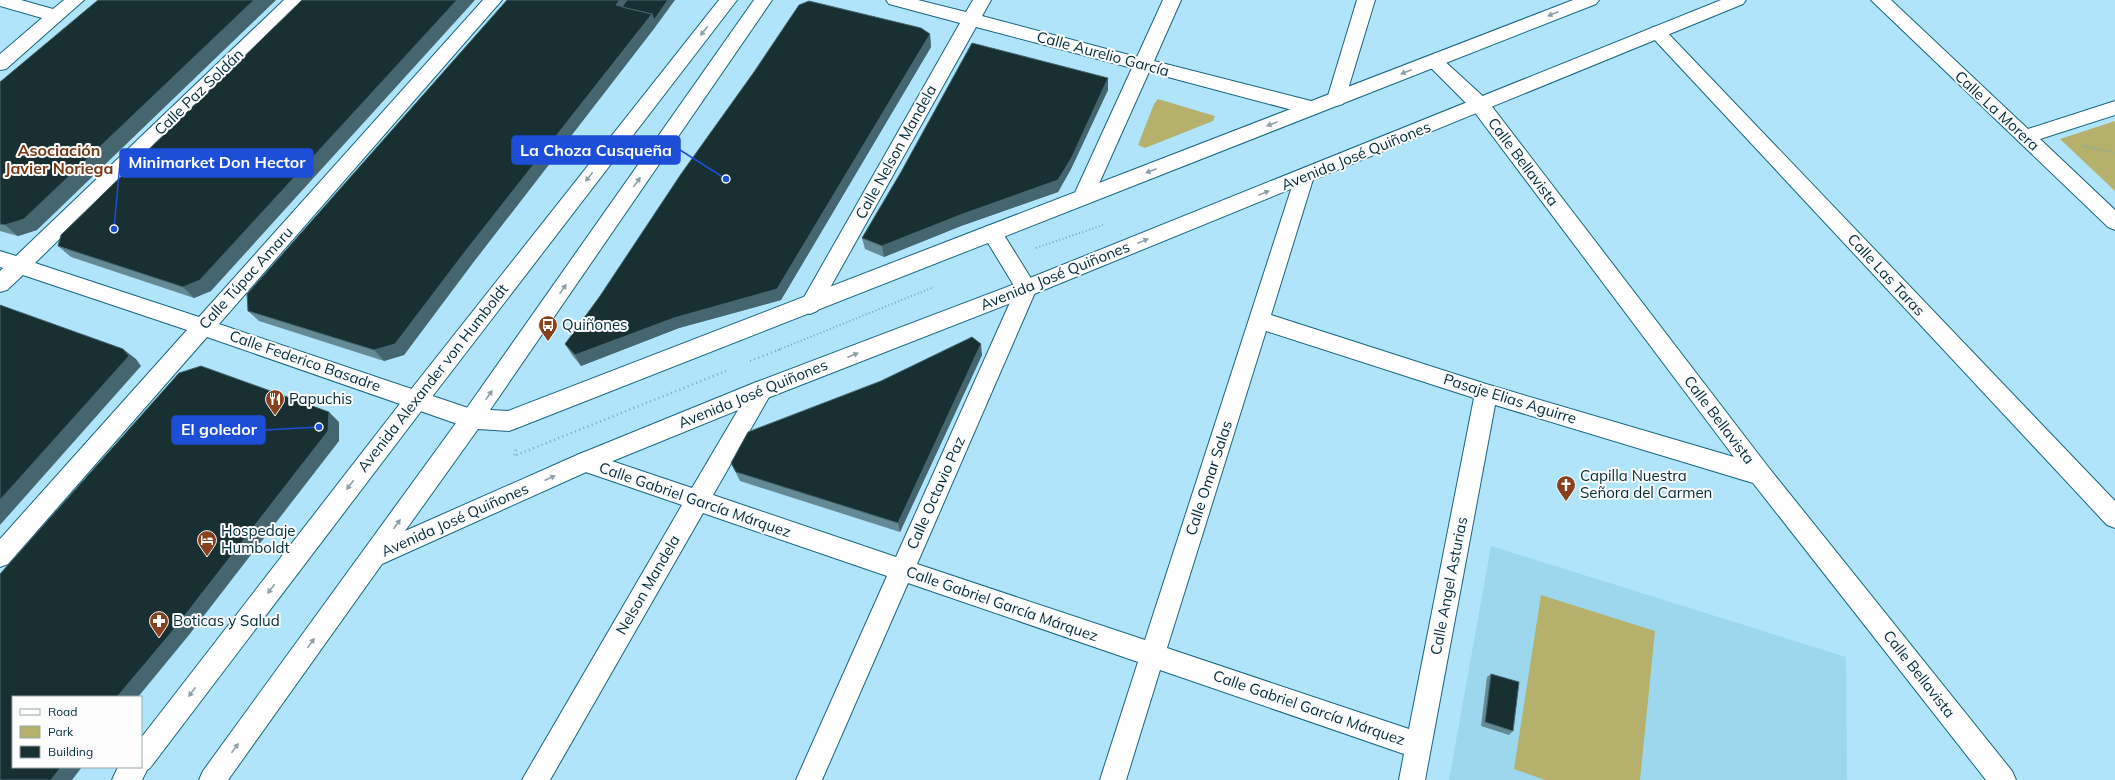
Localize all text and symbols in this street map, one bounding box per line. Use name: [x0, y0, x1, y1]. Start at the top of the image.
one-way arrow: [1547, 12, 1559, 18]
one-way arrow: [700, 25, 708, 36]
street label: Calle Aurelio García: [1035, 27, 1171, 80]
street label: Calle Paz Soldán: [150, 44, 247, 139]
street label: Calle La Morera: [1951, 67, 2044, 155]
one-way arrow: [1400, 69, 1412, 75]
street label: Calle Nelson Mandela: [851, 81, 940, 222]
street label: Calle Bellavista: [1484, 114, 1563, 210]
street label: Avenida José Quiñones: [1278, 117, 1433, 194]
one-way arrow: [1265, 121, 1277, 127]
callout: La Choza Cusqueña: [512, 136, 680, 164]
district label: Asociación Javier Noriega: [5, 140, 113, 178]
text: La Choza Cusqueña: [520, 140, 672, 160]
callout: Minimarket Don Hector: [120, 149, 313, 177]
text: Minimarket Don Hector: [128, 152, 306, 172]
one-way arrow: [1145, 168, 1156, 174]
one-way arrow: [585, 172, 594, 183]
one-way arrow: [633, 177, 641, 187]
one-way arrow: [1258, 189, 1270, 195]
street label: Calle Túpac Amaru: [195, 222, 297, 333]
street label: Calle Las Taras: [1843, 230, 1929, 320]
street label: Avenida José Quiñones: [977, 237, 1132, 314]
one-way arrow: [1138, 238, 1150, 244]
street label: Avenida Alexander von Humboldt: [353, 280, 512, 476]
one-way arrow: [559, 283, 567, 294]
bus stop icon: Quiñones: [537, 314, 559, 342]
place label: Quiñones: [562, 315, 628, 334]
street label: Calle Federico Basadre: [227, 326, 383, 395]
one-way arrow: [847, 352, 859, 358]
street label: Avenida José Quiñones: [675, 355, 830, 432]
street label: Pasaje Elias Aguirre: [1441, 369, 1579, 428]
street label: Calle Bellavista: [1680, 372, 1759, 468]
restaurant icon: Papuchis: [264, 388, 286, 416]
place label: Papuchis: [289, 389, 352, 408]
one-way arrow: [485, 390, 493, 401]
callout: El goledor: [172, 416, 265, 444]
street label: Calle Omar Salas: [1181, 418, 1236, 538]
text: El goledor: [181, 419, 258, 439]
street label: Calle Octavio Paz: [902, 433, 969, 552]
street label: Calle Gabriel García Márquez: [597, 458, 794, 541]
place label: Capilla Nuestra Señora del Carmen: [1580, 466, 1712, 502]
one-way arrow: [545, 474, 557, 480]
church icon: Capilla Nuestra Señora del Carmen: [1555, 474, 1577, 502]
street label: Avenida José Quiñones: [378, 478, 532, 561]
one-way arrow: [346, 480, 355, 491]
street label: Calle Angel Asturias: [1426, 515, 1471, 657]
one-way arrow: [393, 519, 401, 529]
place label: Hospedaje Humboldt: [221, 521, 295, 557]
hotel icon: Hospedaje Humboldt: [196, 529, 218, 557]
street label: Nelson Mandela: [611, 531, 684, 638]
street label: Calle Gabriel García Márquez: [904, 562, 1101, 645]
one-way arrow: [267, 583, 276, 594]
pharmacy icon: Boticas y Salud: [148, 610, 170, 638]
place label: Boticas y Salud: [173, 611, 280, 630]
street label: Calle Bellavista: [1879, 626, 1959, 721]
one-way arrow: [307, 638, 315, 648]
street label: Calle Gabriel García Márquez: [1211, 666, 1408, 749]
one-way arrow: [188, 686, 197, 697]
legend: [12, 696, 142, 768]
text: Road: [48, 704, 77, 719]
text: Park: [48, 724, 74, 739]
one-way arrow: [231, 743, 239, 754]
text: Building: [48, 744, 93, 759]

